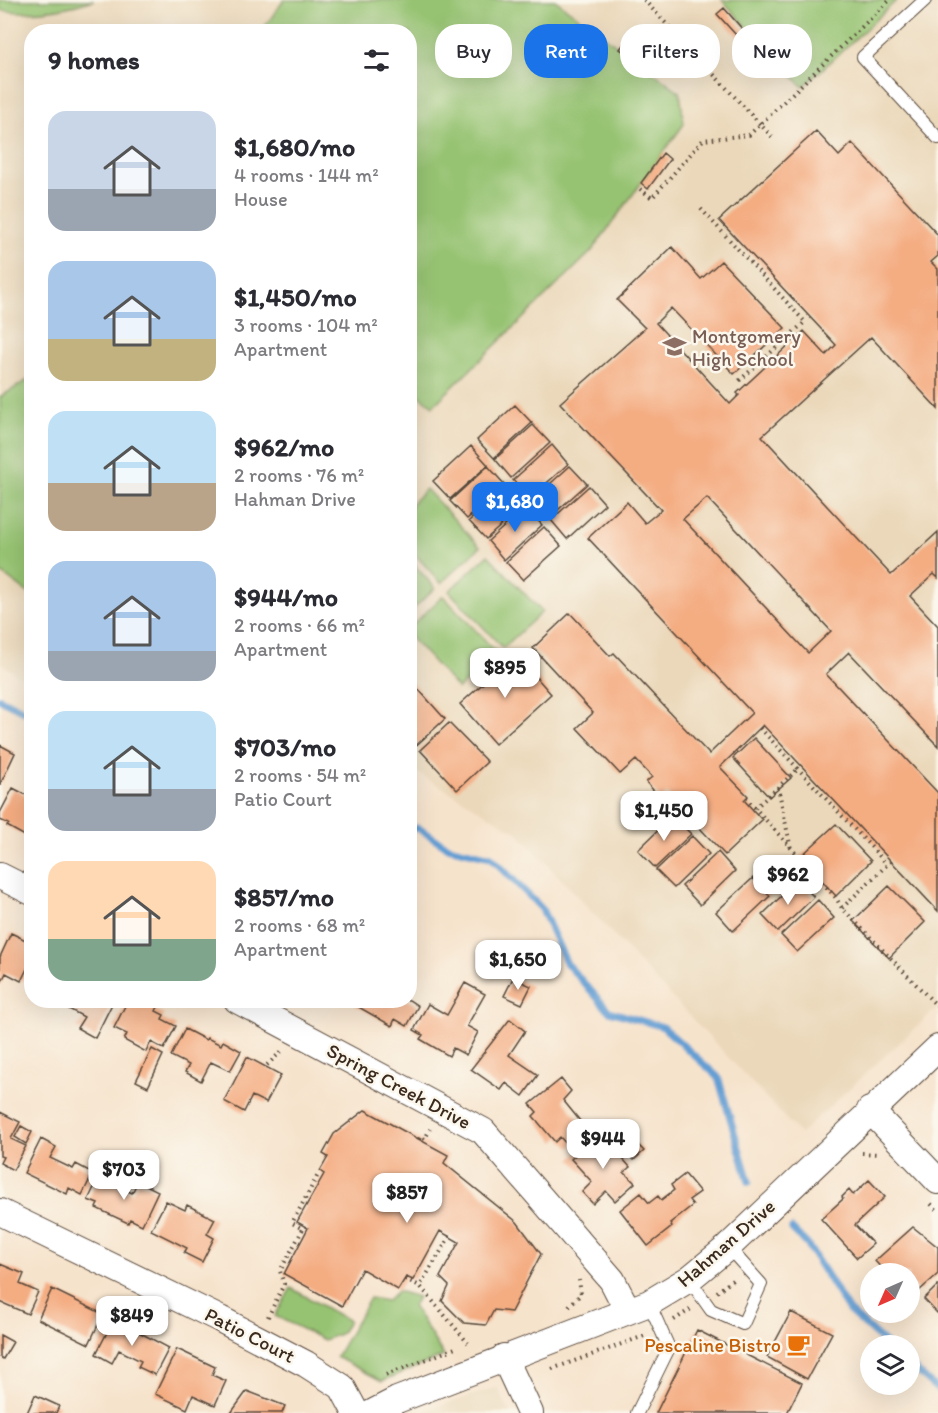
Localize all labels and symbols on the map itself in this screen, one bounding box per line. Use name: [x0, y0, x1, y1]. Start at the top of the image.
place label: Montgomery High School: [692, 324, 801, 371]
school or university icon: Montgomery High School: [661, 334, 687, 360]
pin: $1,680: [466, 482, 564, 533]
pin: $895: [469, 648, 541, 699]
pin: $1,450: [615, 791, 713, 842]
pin: $962: [752, 855, 824, 906]
pin: $1,650: [469, 940, 567, 991]
street label: Spring Creek Drive: [323, 1038, 475, 1134]
pin: $944: [567, 1119, 639, 1170]
pin: $703: [88, 1150, 160, 1201]
pin: $857: [371, 1173, 443, 1224]
street label: Hahman Drive: [672, 1194, 780, 1292]
north arrow: [860, 1263, 920, 1323]
pin: $849: [96, 1296, 168, 1347]
street label: Patio Court: [201, 1302, 299, 1368]
cafe icon: Pescaline Bistro: [786, 1332, 812, 1358]
place label: Pescaline Bistro: [644, 1333, 781, 1357]

